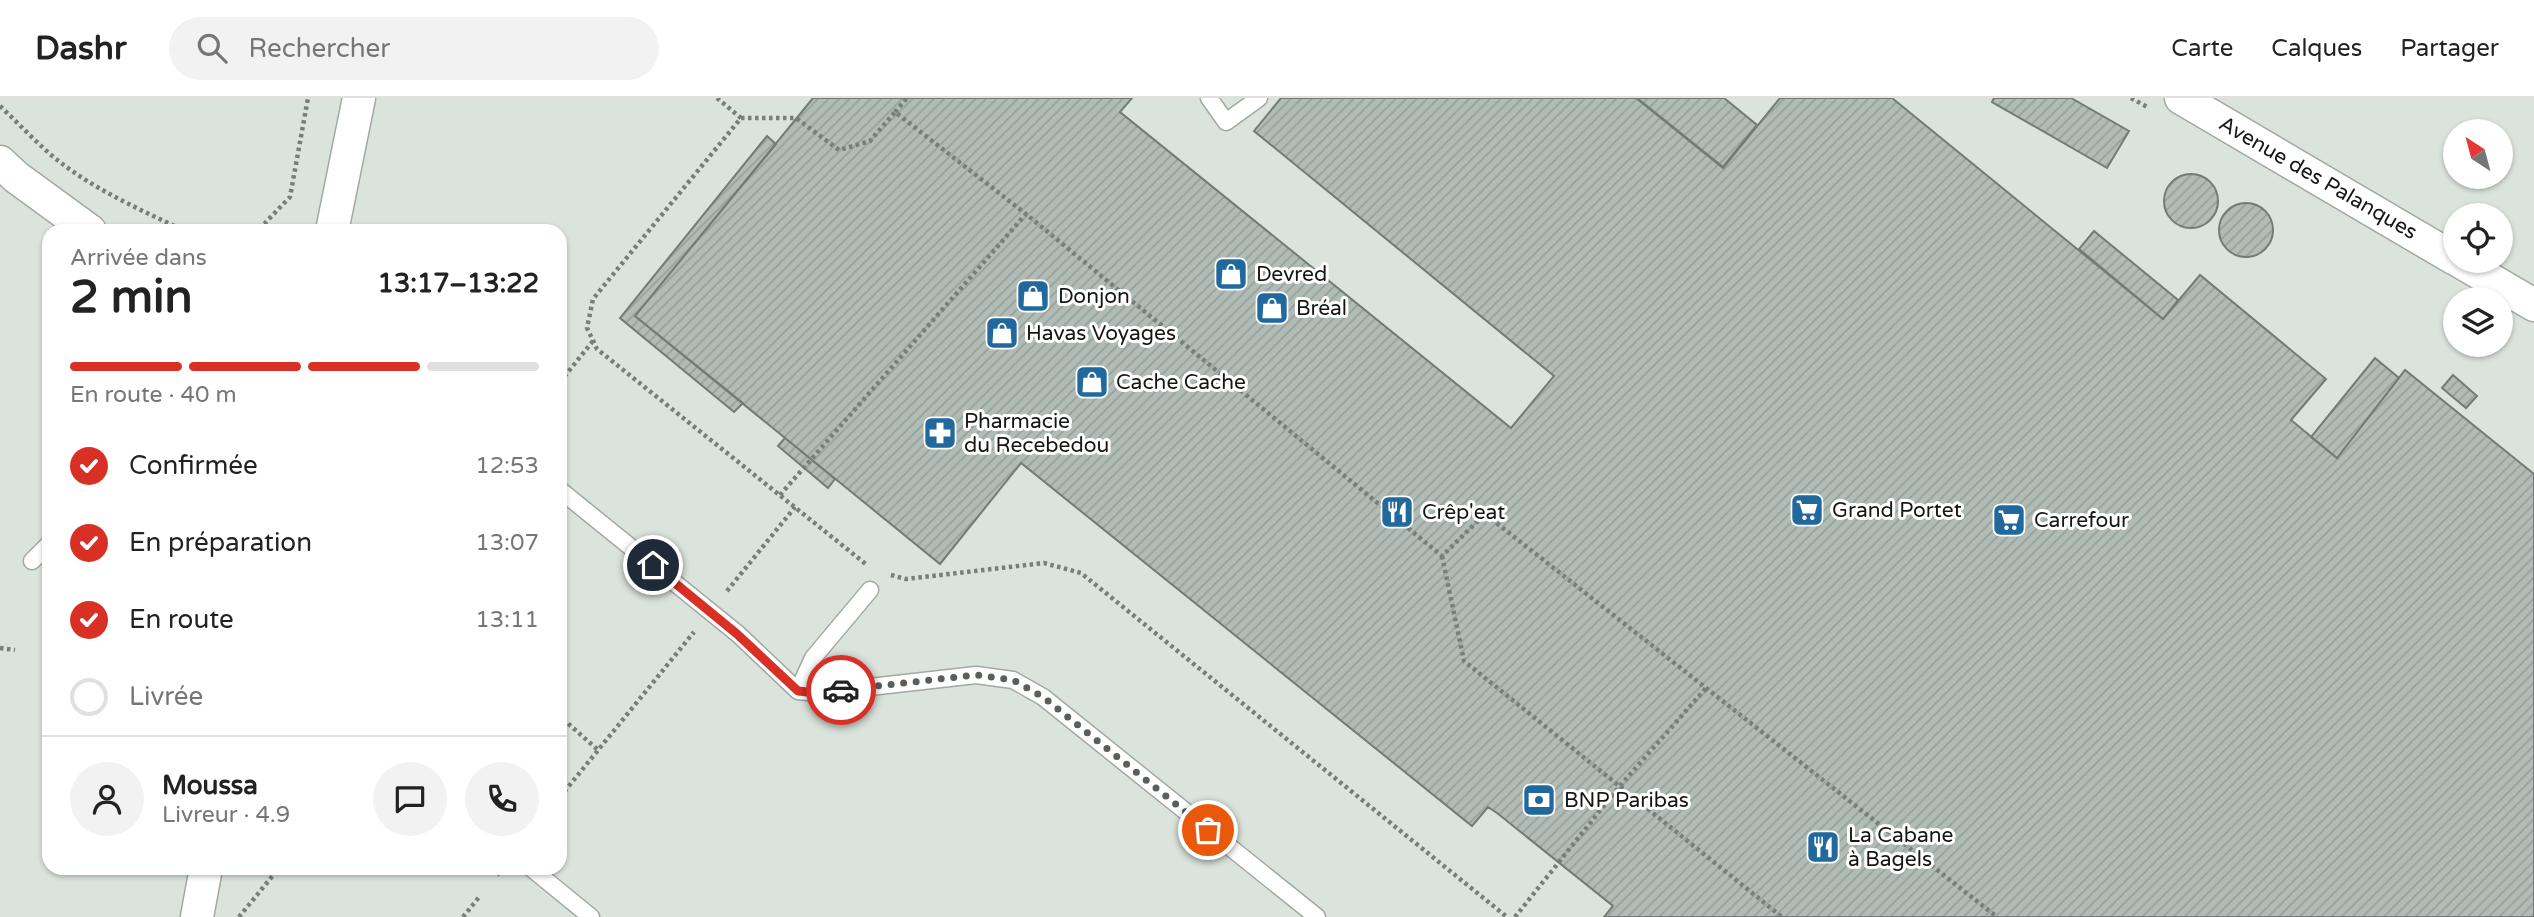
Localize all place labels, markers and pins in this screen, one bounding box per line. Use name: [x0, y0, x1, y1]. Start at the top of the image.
shop icon: Devred: [1212, 255, 1250, 293]
place label: Devred: [1256, 262, 1327, 287]
shop icon: Donjon: [1014, 277, 1052, 315]
place label: Donjon: [1058, 284, 1130, 309]
shop icon: Bréal: [1253, 289, 1291, 327]
place label: Bréal: [1296, 296, 1347, 321]
shop icon: Havas Voyages: [983, 314, 1021, 352]
place label: Havas Voyages: [1026, 321, 1176, 346]
shop icon: Cache Cache: [1073, 363, 1111, 401]
place label: Cache Cache: [1116, 370, 1246, 395]
place label: Pharmacie du Recebedou: [964, 409, 1109, 458]
pharmacy icon: Pharmacie du Recebedou: [921, 414, 959, 452]
supermarket icon: Grand Portet: [1788, 491, 1826, 529]
restaurant icon: Crêp'eat: [1378, 493, 1416, 531]
place label: Grand Portet: [1832, 498, 1962, 523]
place label: Crêp'eat: [1422, 500, 1505, 525]
supermarket icon: Carrefour: [1990, 501, 2028, 539]
place label: Carrefour: [2034, 508, 2129, 533]
pin: [623, 535, 683, 595]
bank icon: BNP Paribas: [1520, 781, 1558, 819]
place label: BNP Paribas: [1564, 788, 1689, 813]
pin: [1178, 800, 1238, 860]
place label: La Cabane à Bagels: [1848, 823, 1954, 872]
restaurant icon: La Cabane à Bagels: [1804, 828, 1842, 866]

